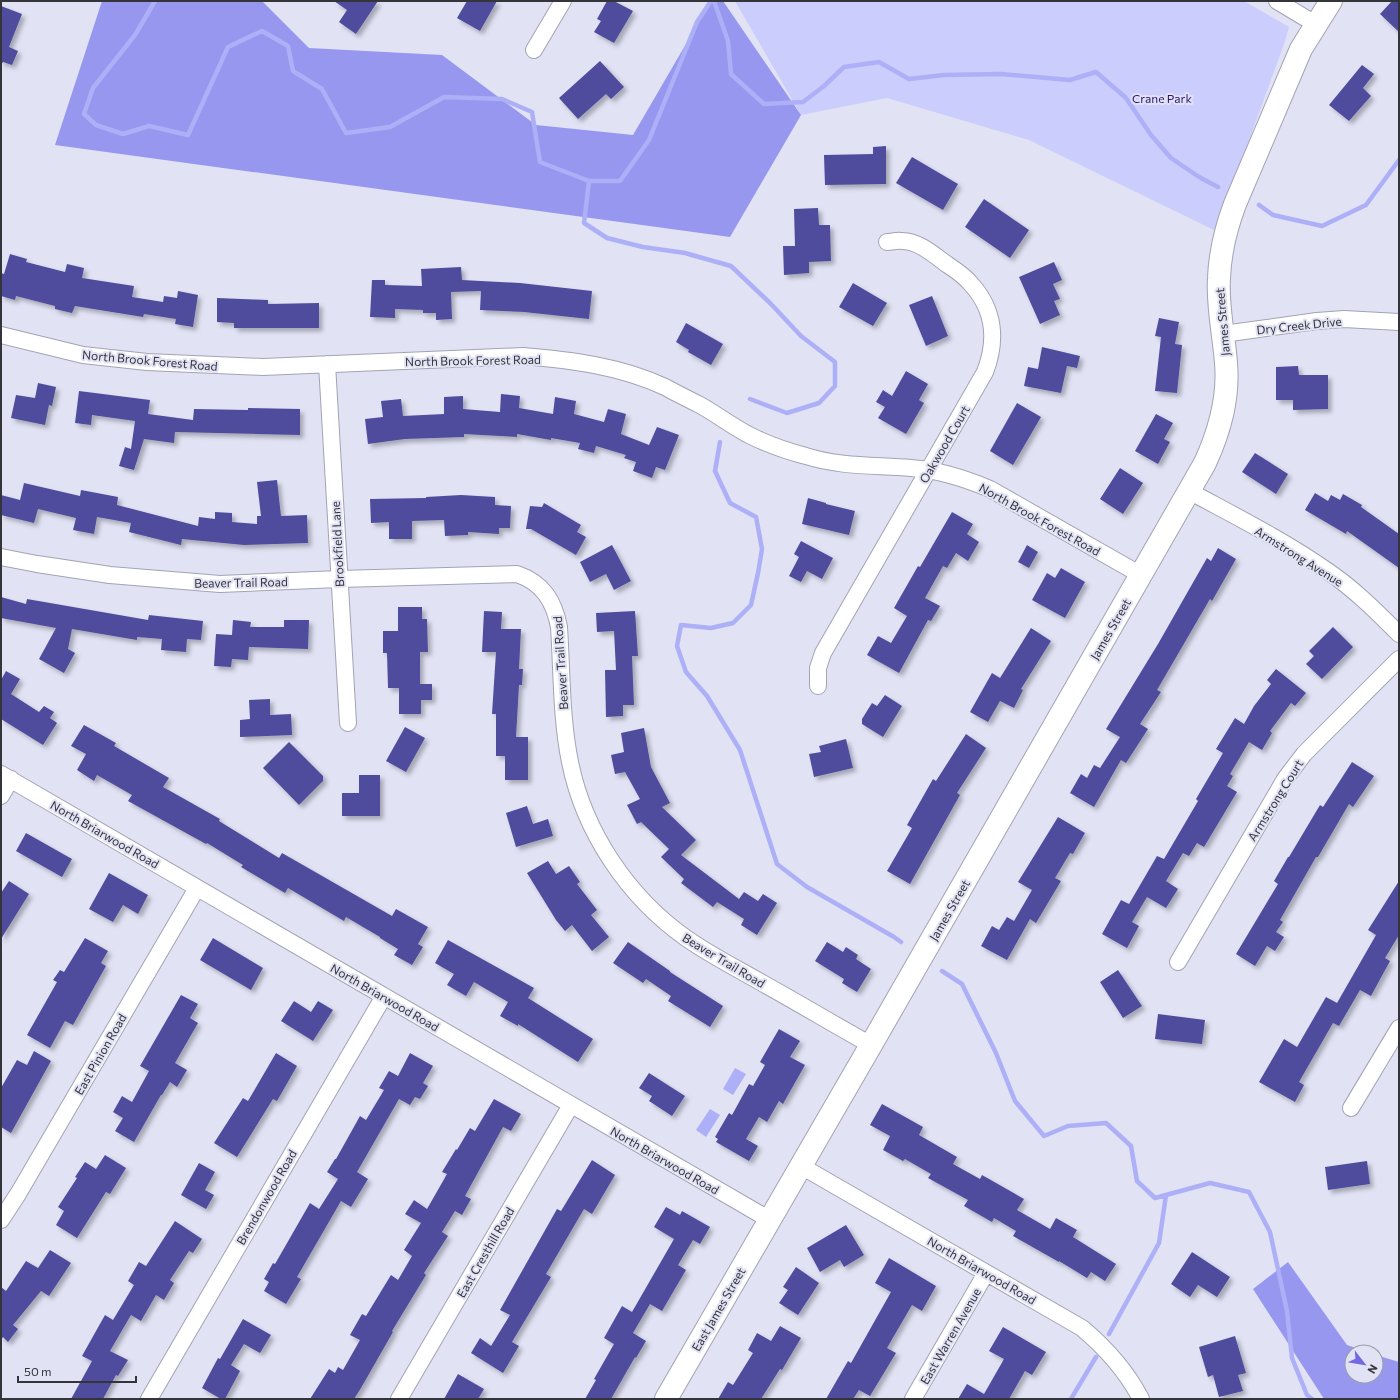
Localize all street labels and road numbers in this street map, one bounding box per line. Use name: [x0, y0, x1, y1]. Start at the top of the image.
street label: James Street: [1212, 287, 1233, 357]
street label: Dry Creek Drive: [1256, 314, 1342, 336]
street label: North Brook Forest Road: [82, 347, 218, 373]
street label: North Brook Forest Road: [405, 352, 541, 368]
street label: Oakwood Court: [916, 403, 972, 485]
street label: North Brook Forest Road: [977, 480, 1103, 558]
street label: Brookfield Lane: [328, 501, 346, 587]
street label: Armstrong Avenue: [1252, 523, 1346, 589]
street label: Beaver Trail Road: [194, 574, 288, 590]
street label: James Street: [1087, 596, 1134, 663]
street label: Beaver Trail Road: [550, 616, 570, 710]
street label: Armstrong Court: [1244, 757, 1306, 843]
street label: North Briarwood Road: [48, 797, 162, 871]
street label: James Street: [926, 877, 973, 944]
street label: Beaver Trail Road: [680, 930, 768, 990]
street label: North Briarwood Road: [328, 960, 442, 1034]
street label: East Pinion Road: [71, 1011, 129, 1097]
street label: North Briarwood Road: [608, 1123, 722, 1197]
street label: Brendonwood Road: [233, 1147, 299, 1247]
street label: East Cresthill Road: [453, 1204, 517, 1300]
street label: North Briarwood Road: [925, 1233, 1039, 1307]
street label: East James Street: [688, 1265, 749, 1354]
street label: East Warren Avenue: [917, 1285, 983, 1387]

